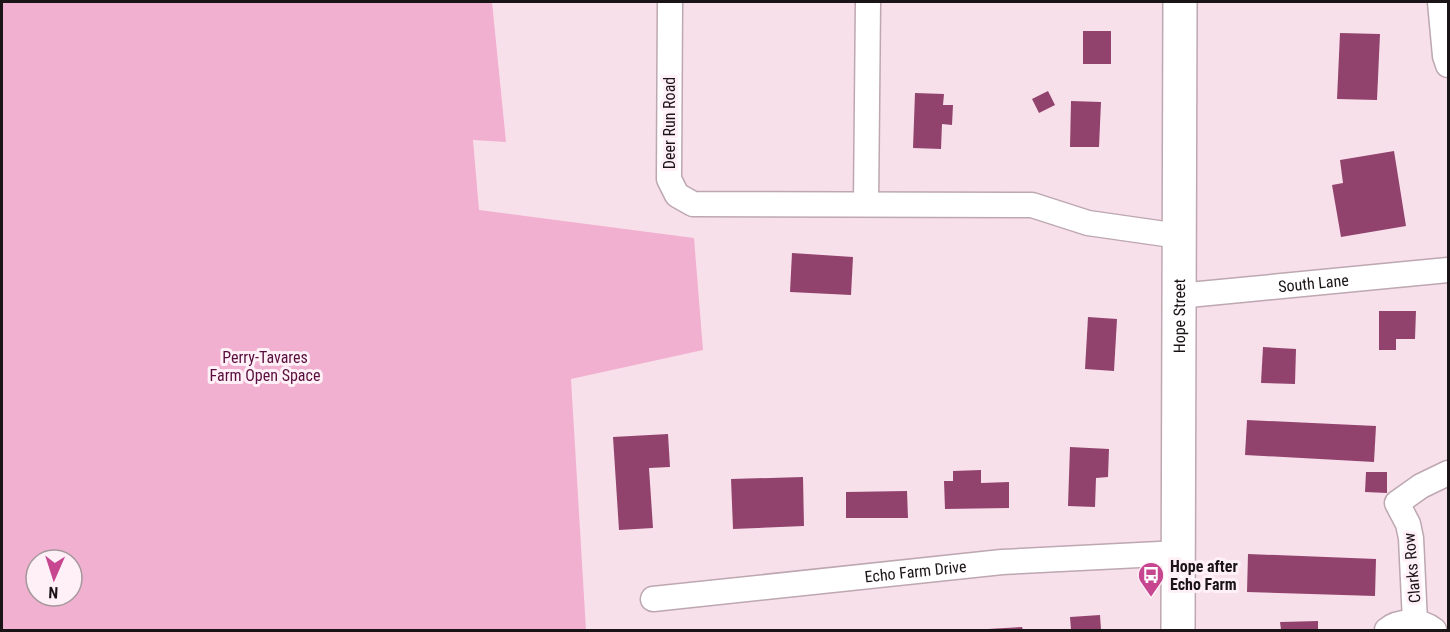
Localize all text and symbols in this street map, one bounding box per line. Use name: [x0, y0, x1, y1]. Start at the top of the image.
street label: Deer Run Road: [660, 77, 679, 169]
street label: South Lane: [1277, 270, 1349, 296]
street label: Hope Street: [1169, 278, 1189, 353]
park label: Perry-Tavares Farm Open Space: [210, 348, 320, 385]
street label: Clarks Row: [1399, 532, 1425, 604]
north arrow: [24, 548, 84, 608]
street label: Echo Farm Drive: [864, 556, 967, 586]
place label: Hope after Echo Farm: [1170, 557, 1238, 594]
bus stop icon: Hope after Echo Farm: [1136, 560, 1166, 598]
text: N: [48, 583, 59, 602]

